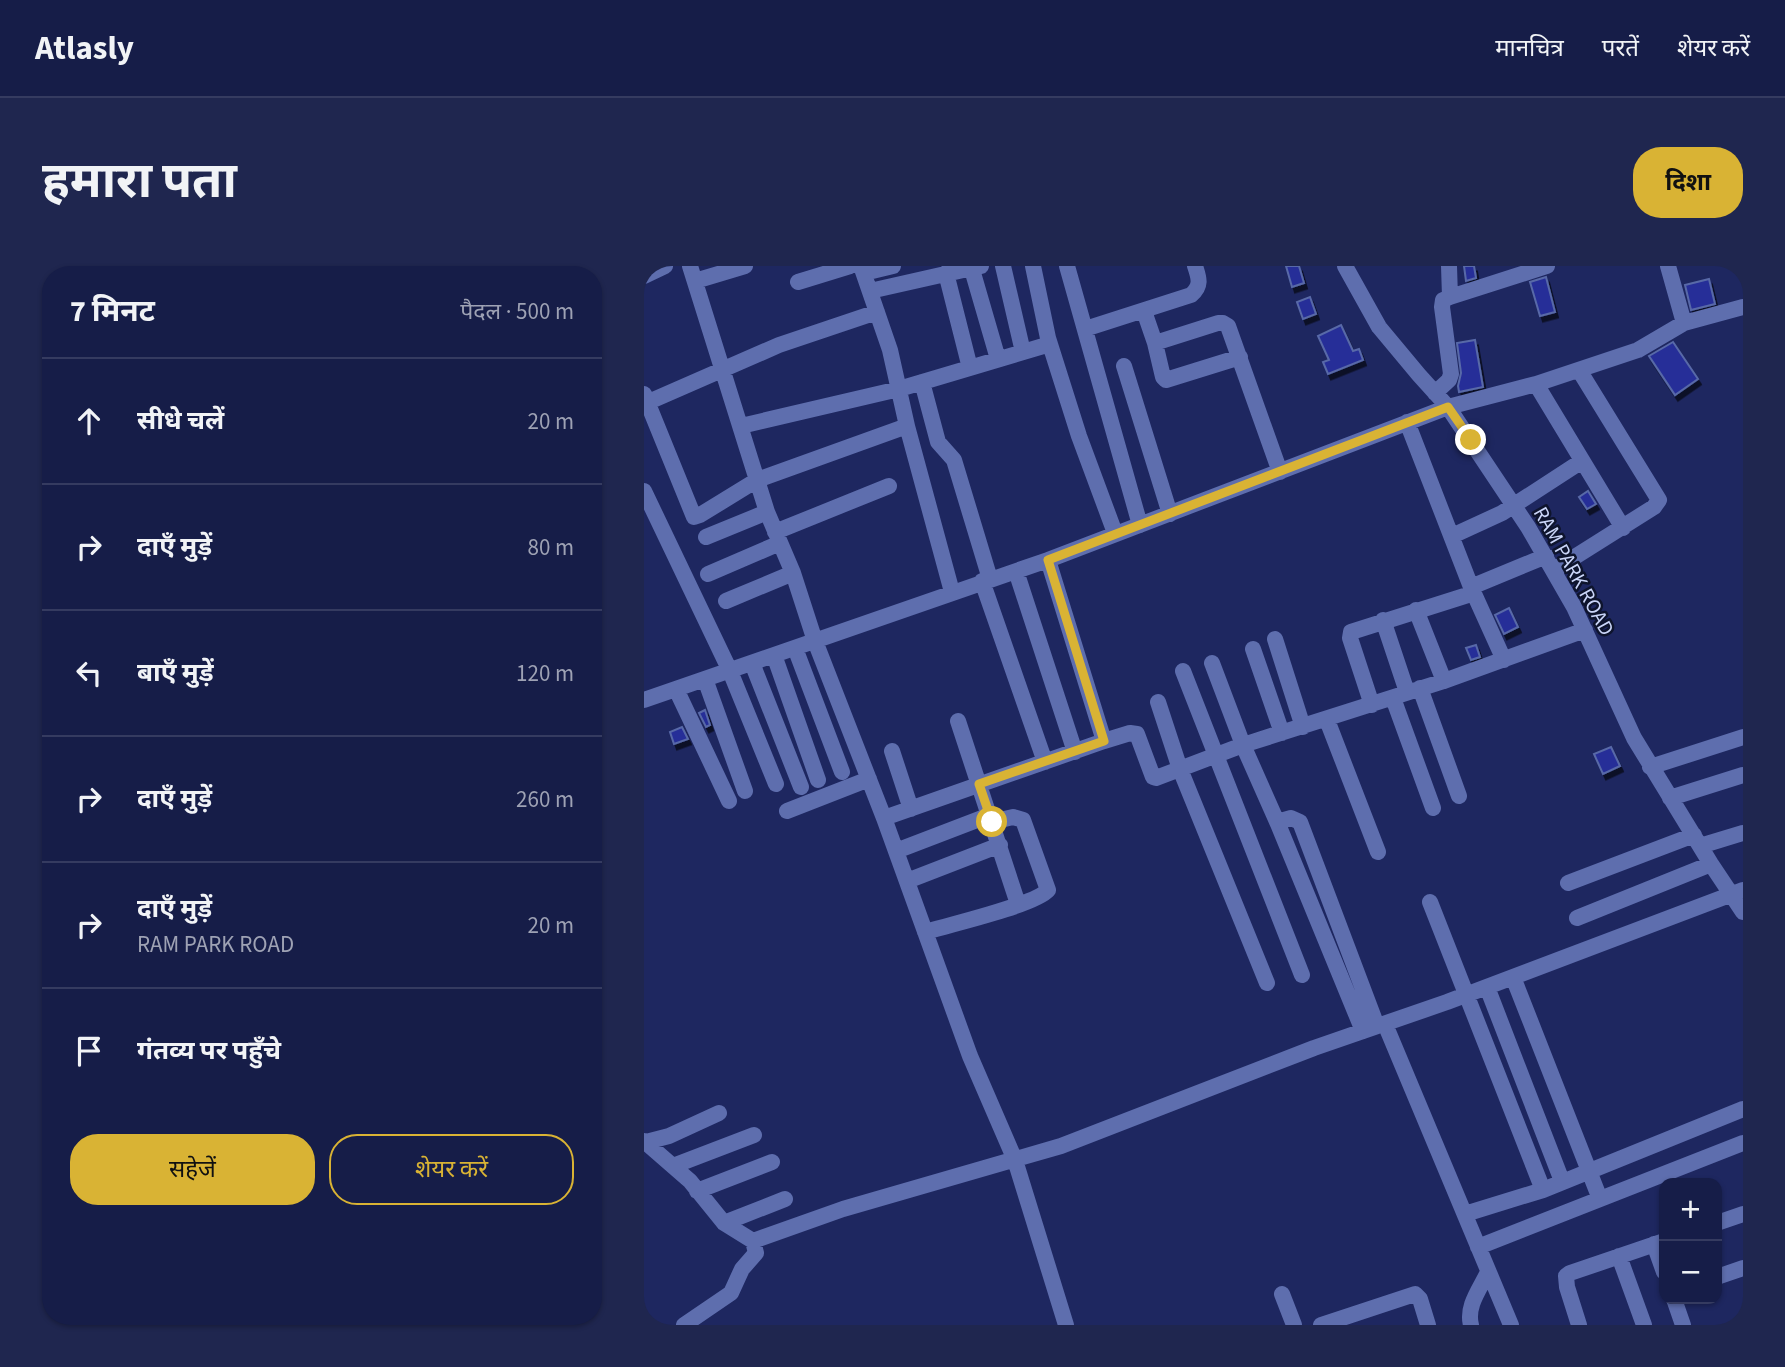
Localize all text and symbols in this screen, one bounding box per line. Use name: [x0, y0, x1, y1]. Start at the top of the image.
text: Atlasly: [35, 25, 134, 72]
text: मानचित्र: [1495, 31, 1564, 66]
text: परतें: [1602, 31, 1639, 66]
text: शेयर करें: [1677, 31, 1750, 66]
text: हमारा पता: [42, 147, 237, 217]
button: दिशा: [1633, 147, 1743, 218]
text: 7 मिनट: [70, 290, 155, 333]
text: पैदल · 500 m: [460, 295, 574, 328]
icon: ahead: [70, 402, 108, 440]
text: सीधे चलें: [137, 402, 224, 439]
text: 20 m: [527, 405, 574, 438]
route end: [1455, 424, 1486, 455]
street label: RAM PARK ROAD: [1526, 501, 1622, 641]
icon: right: [70, 528, 108, 566]
text: दाएँ मुड़ें: [137, 528, 212, 565]
text: 80 m: [527, 531, 574, 564]
icon: left: [70, 654, 108, 692]
text: बाएँ मुड़ें: [137, 654, 214, 691]
text: 120 m: [516, 657, 574, 690]
icon: right: [70, 780, 108, 818]
text: दाएँ मुड़ें: [137, 780, 212, 817]
text: 260 m: [516, 783, 574, 816]
route start: [976, 806, 1007, 837]
text: दाएँ मुड़ें: [137, 890, 212, 927]
icon: right: [70, 906, 108, 944]
text: 20 m: [527, 909, 574, 942]
text: RAM PARK ROAD: [137, 928, 294, 961]
icon: arrive: [70, 1032, 108, 1070]
text: गंतव्य पर पहुँचे: [137, 1032, 281, 1069]
button: सहेजें: [70, 1134, 315, 1205]
button: शेयर करें: [329, 1134, 574, 1205]
map controls: [1659, 1178, 1722, 1304]
button: +: [1659, 1178, 1722, 1241]
button: −: [1659, 1241, 1722, 1304]

